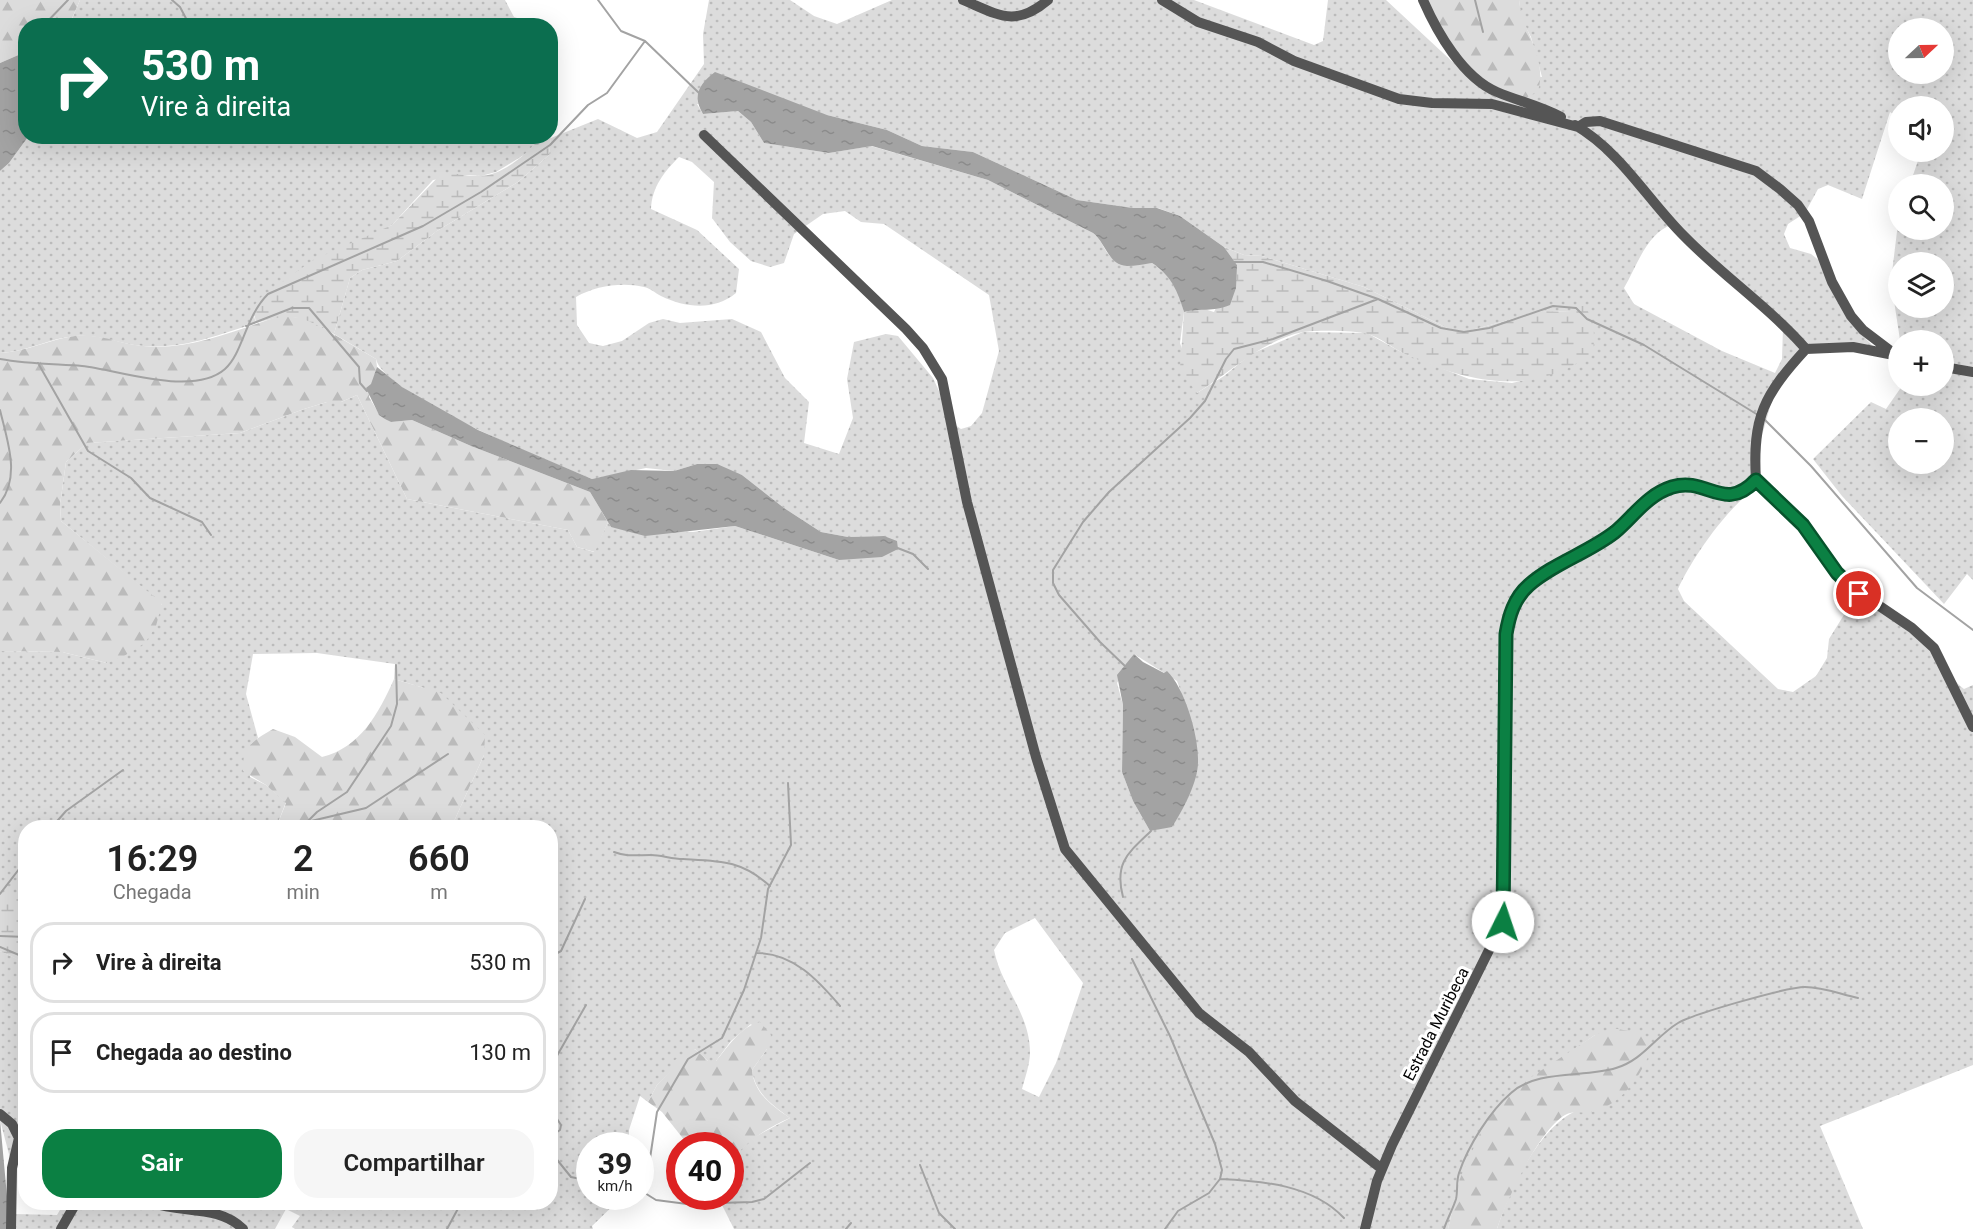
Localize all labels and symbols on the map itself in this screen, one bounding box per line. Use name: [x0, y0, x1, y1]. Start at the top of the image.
north arrow: [1888, 18, 1954, 84]
pin: [1833, 568, 1884, 619]
position arrow: [1471, 890, 1535, 954]
street label: Estrada Muribeca: [1399, 964, 1473, 1084]
speed limit sign: 40: [666, 1132, 744, 1210]

